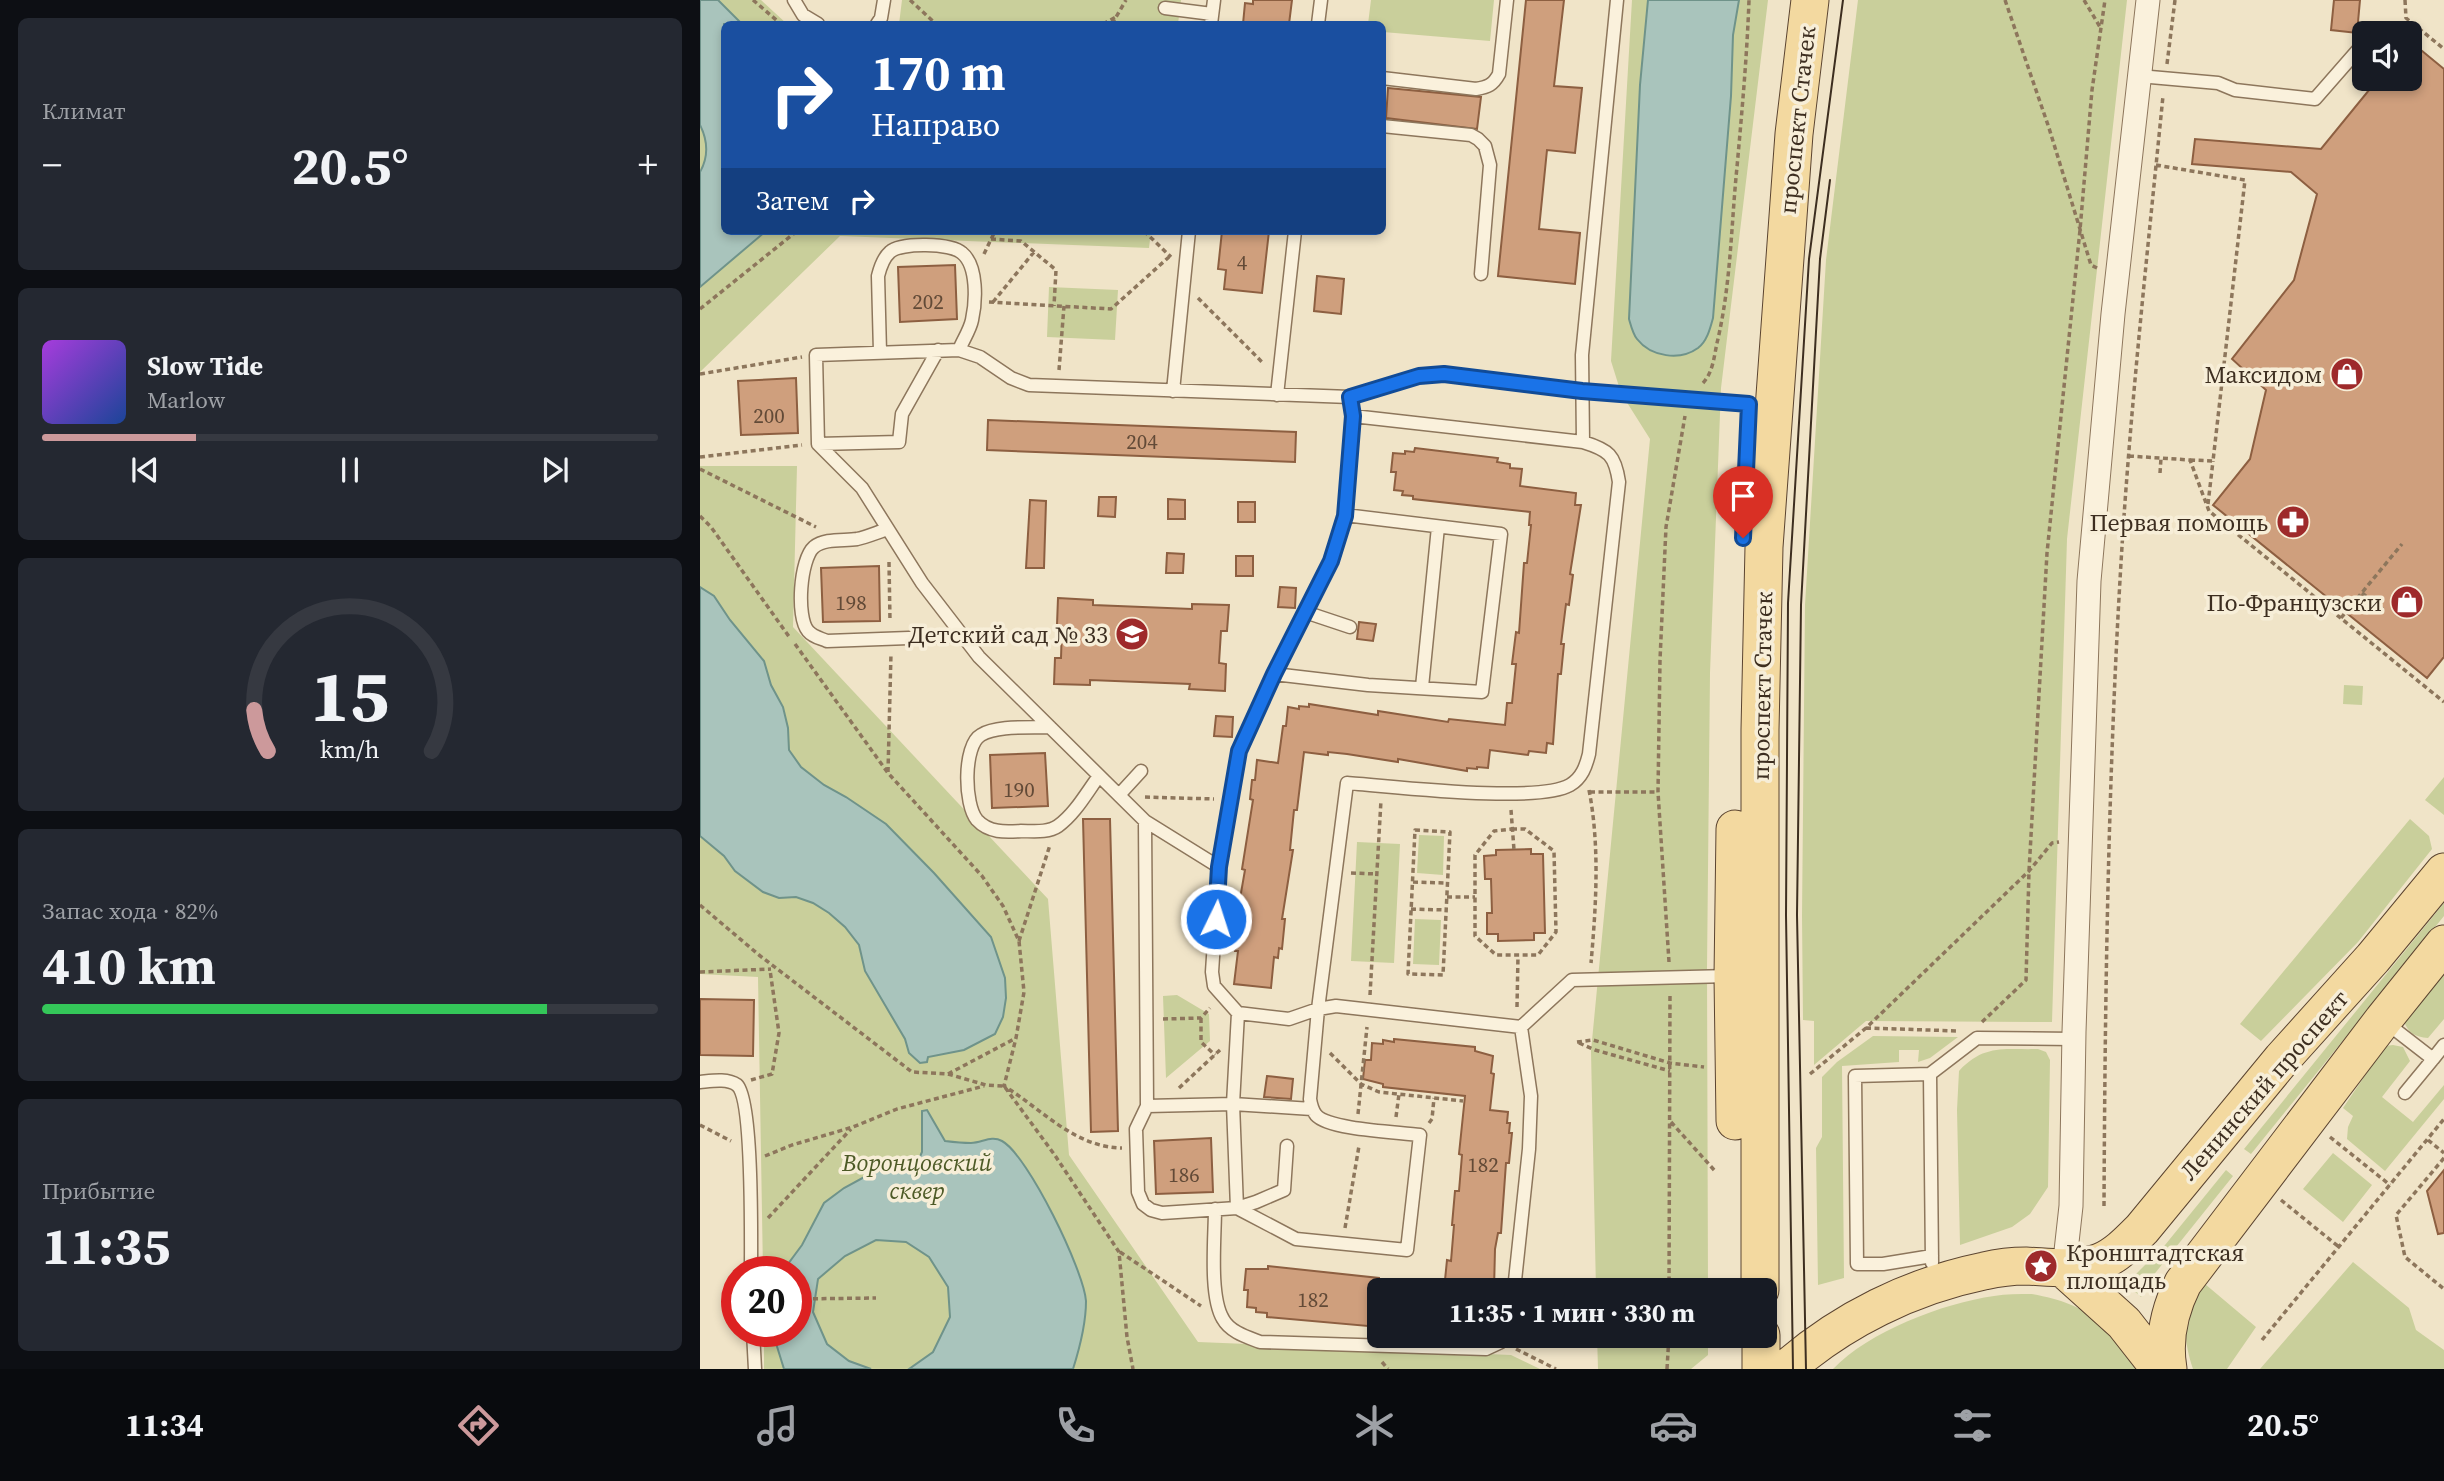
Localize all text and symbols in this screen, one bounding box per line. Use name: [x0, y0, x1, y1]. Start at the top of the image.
map controls: [2352, 21, 2422, 91]
button: sound: [2352, 21, 2422, 91]
street label: проспект Стачек: [1771, 24, 1823, 216]
text: 170 m: [871, 39, 1006, 106]
icon: right: [756, 49, 847, 140]
text: Климат: [42, 95, 126, 127]
text: Направо: [871, 103, 1000, 147]
text: 20.5°: [291, 130, 409, 201]
text: −: [42, 139, 62, 191]
text: +: [638, 139, 658, 191]
icon: right: [843, 182, 881, 220]
text: Затем: [756, 183, 829, 219]
house number: 4: [1237, 248, 1248, 277]
house number: 202: [912, 287, 944, 316]
text: Slow Tide: [147, 348, 263, 384]
shop icon: Максидом: [2328, 355, 2366, 393]
place label: Максидом: [2204, 358, 2322, 391]
text: Marlow: [147, 384, 225, 416]
house number: 200: [753, 401, 785, 430]
house number: 204: [1126, 427, 1158, 456]
icon: previous: [126, 451, 164, 489]
icon: pause: [331, 451, 369, 489]
icon: next: [536, 451, 574, 489]
pin: [1713, 466, 1773, 538]
icon: arrive: [1724, 477, 1762, 515]
pharmacy icon: Первая помощь: [2274, 503, 2312, 541]
place label: Первая помощь: [2089, 506, 2268, 539]
shop icon: По-Французски: [2388, 583, 2426, 621]
place label: По-Французски: [2206, 586, 2382, 619]
house number: 198: [835, 588, 867, 617]
street label: проспект Стачек: [1744, 591, 1780, 781]
school or university icon: Детский сад № 33: [1113, 615, 1151, 653]
place label: Детский сад № 33: [908, 618, 1108, 651]
text: 15: [311, 646, 389, 745]
text: km/h: [320, 731, 380, 765]
house number: 190: [1003, 775, 1035, 804]
position arrow: [1179, 882, 1253, 956]
text: Запас хода · 82%: [42, 895, 218, 927]
text: 410 km: [42, 930, 216, 1001]
street label: Ленинский проспект: [2172, 983, 2356, 1187]
park label: Воронцовский сквер: [841, 1146, 992, 1207]
house number: 182: [1467, 1150, 1499, 1179]
house number: 186: [1168, 1160, 1200, 1189]
text: Прибытие: [42, 1175, 155, 1207]
text: 11:35: [42, 1210, 170, 1281]
place label: Кронштадтская площадь: [2066, 1236, 2244, 1297]
place icon: Кронштадтская площадь: [2022, 1247, 2060, 1285]
speed limit sign: 20: [721, 1256, 812, 1347]
house number: 182: [1297, 1285, 1329, 1314]
text: 11:35 · 1 мин · 330 m: [1449, 1295, 1695, 1331]
icon: directions: [454, 1401, 503, 1450]
icon: music: [753, 1401, 802, 1450]
icon: phone: [1051, 1401, 1100, 1450]
icon: climate: [1350, 1401, 1399, 1450]
icon: car: [1649, 1401, 1698, 1450]
icon: filters: [1948, 1401, 1997, 1450]
text: 11:34: [125, 1403, 204, 1447]
text: 20.5°: [2247, 1403, 2319, 1447]

